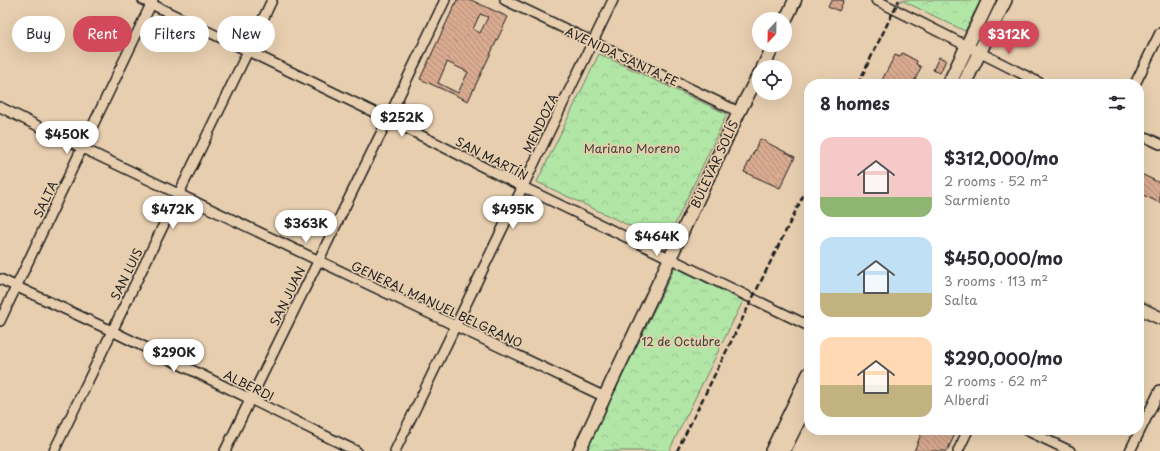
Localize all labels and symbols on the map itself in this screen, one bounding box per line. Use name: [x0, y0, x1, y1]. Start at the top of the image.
north arrow: [752, 12, 792, 52]
pin: $312K: [981, 21, 1037, 55]
street label: AVENIDA SANTA FE: [562, 22, 682, 90]
street label: MENDOZA: [518, 90, 562, 156]
pin: $252K: [374, 104, 430, 138]
street label: BULEVAR SOLÍS: [686, 117, 742, 211]
pin: $450K: [39, 121, 95, 155]
street label: SAN MARTÍN: [453, 132, 531, 184]
park label: Mariano Moreno: [584, 139, 681, 157]
street label: SALTA: [29, 178, 61, 220]
pin: $472K: [145, 196, 201, 230]
pin: $495K: [485, 196, 541, 230]
pin: $363K: [278, 210, 334, 244]
pin: $464K: [629, 223, 685, 257]
street label: SAN LUIS: [106, 245, 146, 303]
street label: GENERAL MANUEL BELGRANO: [348, 256, 526, 352]
street label: SAN JUAN: [265, 263, 309, 329]
park label: 12 de Octubre: [641, 332, 721, 350]
pin: $290K: [146, 339, 202, 373]
street label: ALBERDI: [221, 365, 277, 405]

